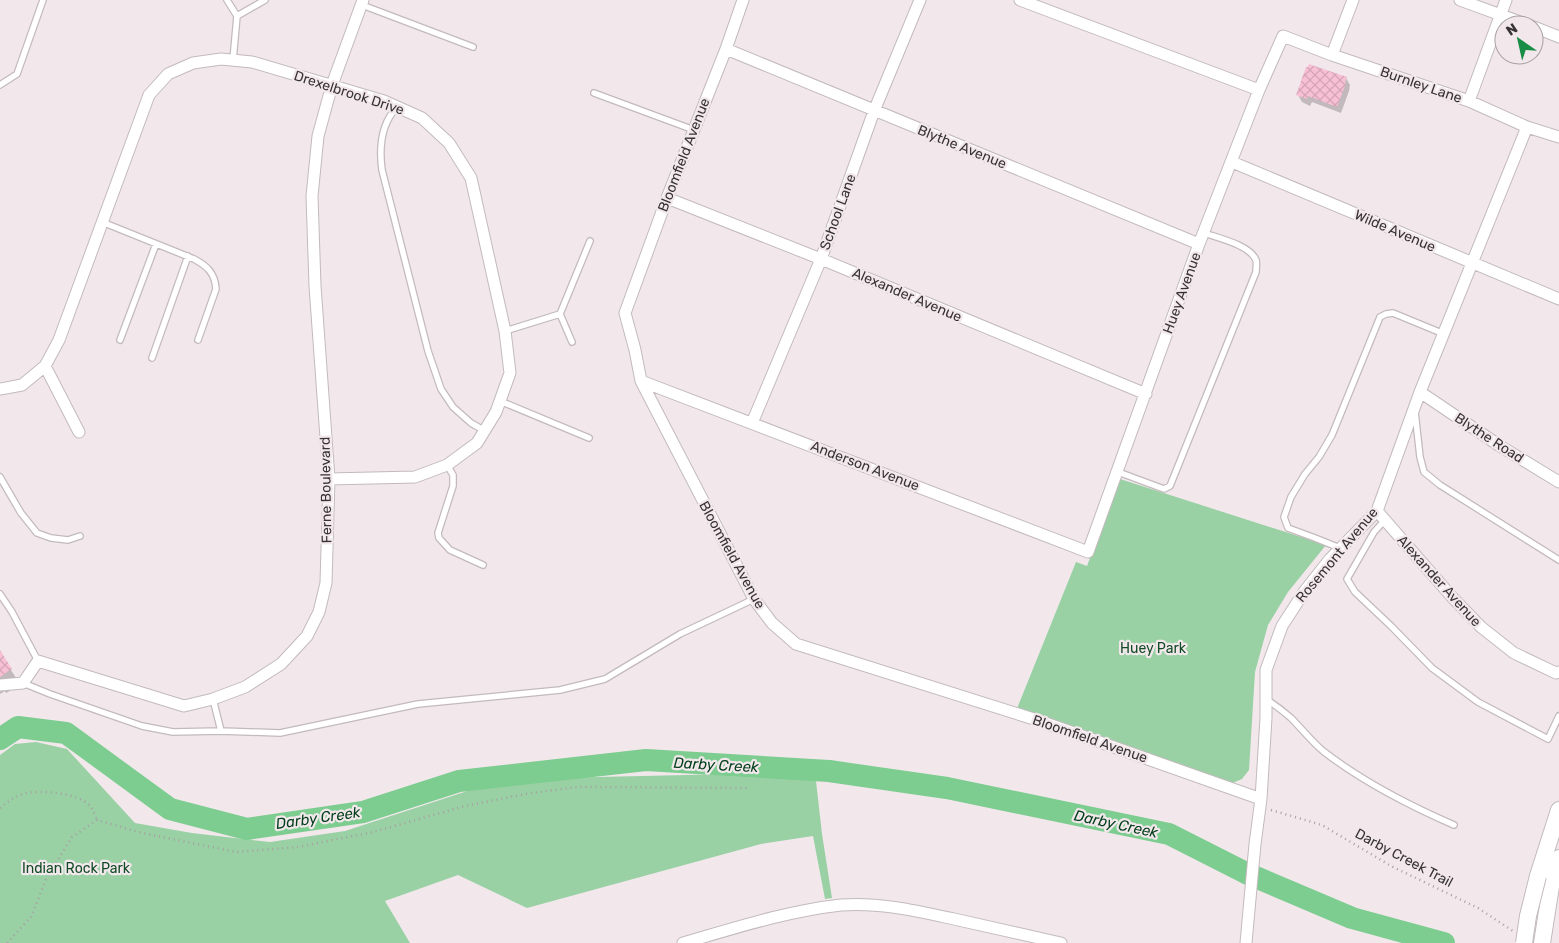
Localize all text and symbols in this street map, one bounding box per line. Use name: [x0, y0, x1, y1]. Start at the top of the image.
north arrow: [1494, 15, 1544, 65]
text: N: [1503, 20, 1521, 40]
street label: Burnley Lane: [1378, 63, 1464, 107]
street label: Drexelbrook Drive: [292, 67, 406, 119]
street label: Bloomfield Avenue: [654, 96, 714, 214]
street label: Blythe Avenue: [915, 121, 1009, 173]
street label: School Lane: [816, 171, 860, 252]
street label: Wilde Avenue: [1352, 206, 1438, 256]
street label: Huey Avenue: [1159, 250, 1205, 336]
street label: Alexander Avenue: [850, 264, 965, 326]
street label: Blythe Road: [1451, 409, 1527, 467]
street label: Ferne Boulevard: [317, 437, 335, 543]
street label: Anderson Avenue: [808, 437, 922, 495]
street label: Bloomfield Avenue: [695, 498, 769, 612]
street label: Rosemont Avenue: [1292, 504, 1382, 606]
street label: Alexander Avenue: [1393, 532, 1485, 630]
park label: Huey Park: [1120, 640, 1187, 657]
street label: Bloomfield Avenue: [1030, 711, 1150, 767]
water label: Darby Creek: [673, 754, 759, 776]
water label: Darby Creek: [275, 803, 362, 833]
water label: Darby Creek: [1072, 806, 1160, 842]
street label: Darby Creek Trail: [1352, 825, 1456, 891]
park label: Indian Rock Park: [22, 860, 131, 877]

